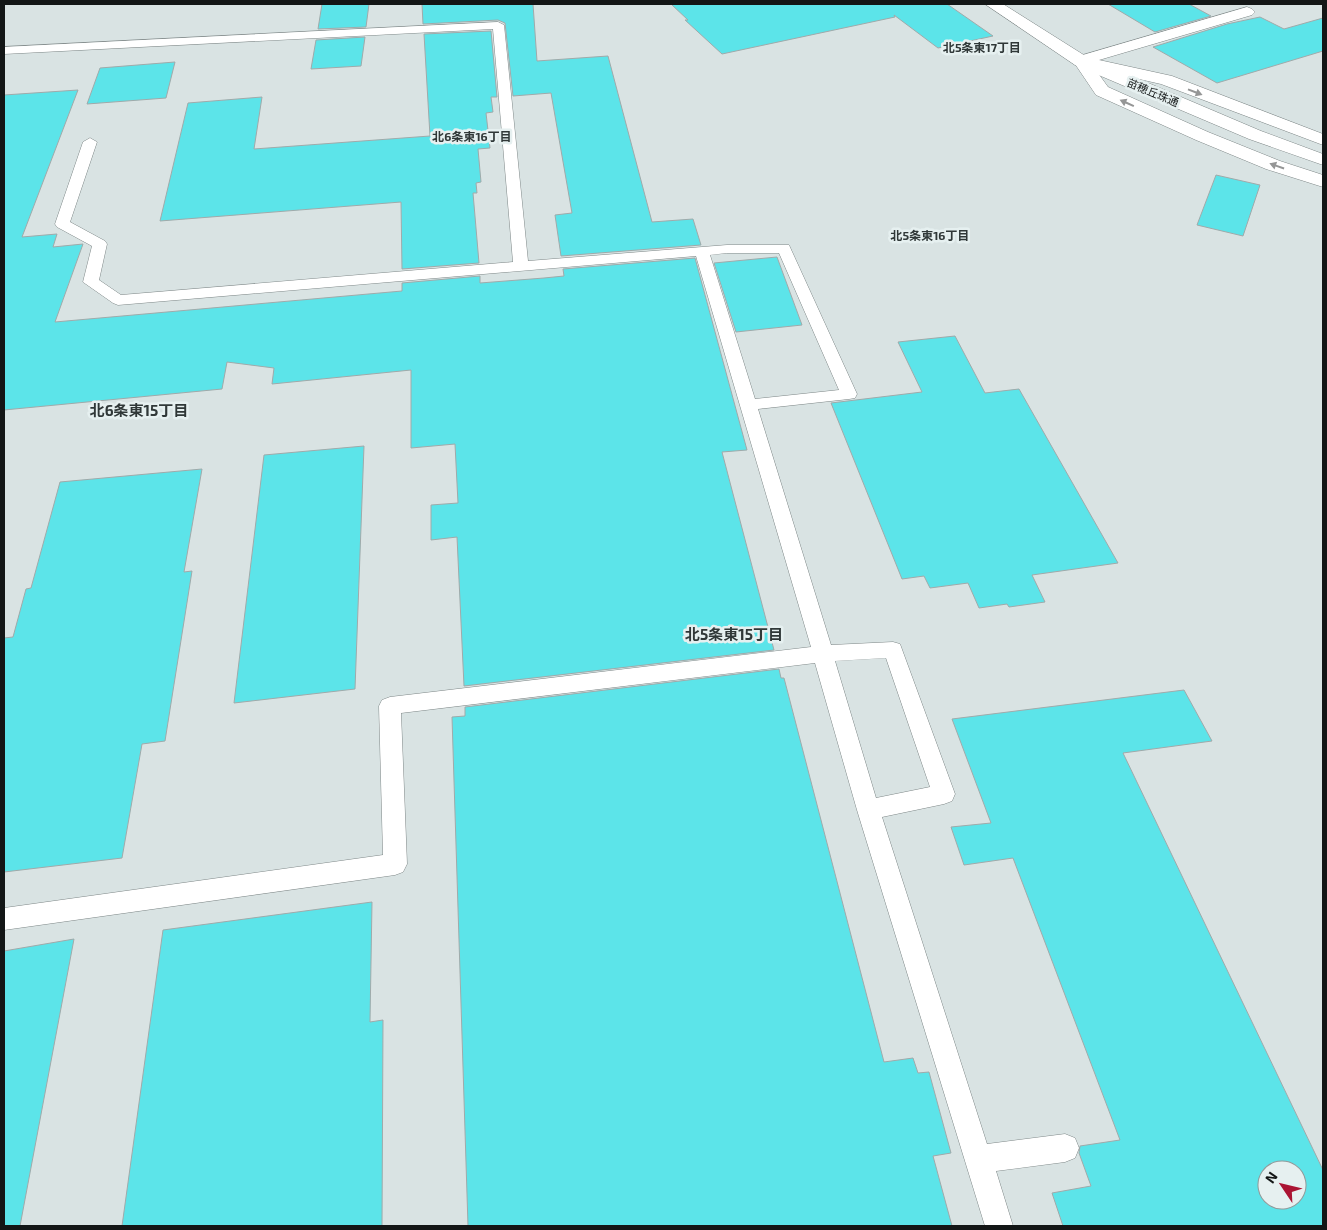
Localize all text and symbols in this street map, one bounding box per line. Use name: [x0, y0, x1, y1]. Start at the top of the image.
district label: 北5条東17丁目: [943, 40, 1021, 54]
street label: 苗穂丘珠通: [1125, 75, 1181, 109]
one-way arrow: [1188, 88, 1203, 96]
one-way arrow: [1120, 98, 1134, 106]
district label: 北6条東16丁目: [432, 129, 512, 143]
one-way arrow: [1269, 162, 1284, 170]
district label: 北5条東16丁目: [891, 228, 969, 242]
district label: 北6条東15丁目: [90, 401, 188, 419]
district label: 北5条東15丁目: [685, 625, 783, 643]
north arrow: [1257, 1160, 1307, 1210]
text: N: [1261, 1168, 1281, 1186]

